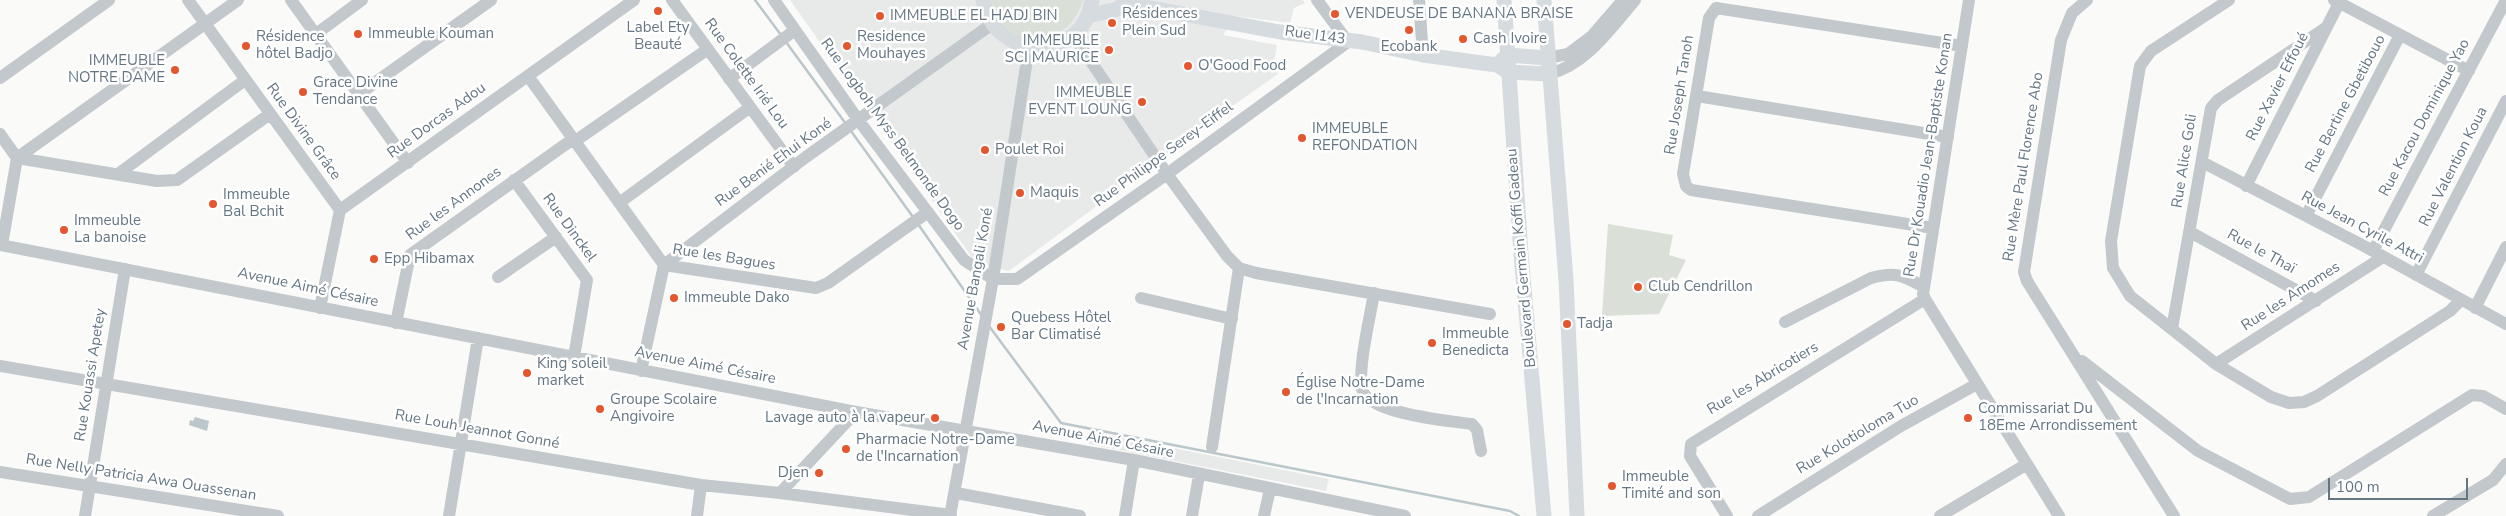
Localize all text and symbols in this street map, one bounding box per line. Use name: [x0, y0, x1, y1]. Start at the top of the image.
marker: Label Ety Beauté: [652, 5, 664, 17]
place label: Résidences Plein Sud: [1122, 5, 1198, 40]
place label: VENDEUSE DE BANANA BRAISE: [1345, 5, 1573, 23]
place label: IMMEUBLE EL HADJ BIN: [890, 7, 1058, 25]
marker: VENDEUSE DE BANANA BRAISE: [1329, 8, 1341, 20]
marker: IMMEUBLE EL HADJ BIN: [874, 10, 886, 22]
street label: Rue Colette Irié Lou: [700, 15, 792, 133]
marker: Résidences Plein Sud: [1106, 17, 1118, 29]
place label: Label Ety Beauté: [627, 19, 689, 54]
street label: Rue I143: [1283, 23, 1347, 49]
marker: Ecobank: [1403, 24, 1415, 36]
place label: Immeuble Kouman: [368, 25, 494, 43]
place label: Résidence hôtel Badjo: [256, 28, 333, 63]
marker: Immeuble Kouman: [352, 28, 364, 40]
place label: Residence Mouhayes: [857, 28, 926, 63]
place label: Cash Ivoire: [1473, 30, 1547, 48]
street label: Rue Xavier Effoué: [2243, 30, 2313, 144]
place label: IMMEUBLE SCI MAURICE: [1005, 32, 1099, 67]
street label: Rue Dr Kouadio Jean-Baptiste Konan: [1901, 32, 1957, 278]
street label: Rue Bertine Gbetibouo: [2302, 32, 2390, 176]
marker: Cash Ivoire: [1457, 33, 1469, 45]
street label: Rue Joseph Tanoh: [1662, 34, 1698, 156]
street label: Rue Logboh Myss Belmonde Dogo: [816, 35, 968, 235]
street label: Rue Kacou Dominique Yao: [2376, 36, 2474, 200]
place label: Ecobank: [1381, 38, 1437, 56]
marker: Résidence hôtel Badjo: [240, 40, 252, 52]
marker: Residence Mouhayes: [841, 40, 853, 52]
marker: IMMEUBLE SCI MAURICE: [1103, 44, 1115, 56]
place label: IMMEUBLE NOTRE DAME: [68, 52, 165, 87]
place label: O'Good Food: [1198, 57, 1286, 75]
marker: O'Good Food: [1182, 60, 1194, 72]
marker: IMMEUBLE NOTRE DAME: [169, 64, 181, 76]
street label: Rue Mère Paul Florence Abo: [2000, 71, 2048, 263]
place label: Grace Divine Tendance: [313, 74, 398, 109]
street label: Rue Dorcas Adou: [384, 79, 490, 163]
street label: Rue Divine Grâce: [262, 80, 344, 184]
place label: IMMEUBLE EVENT LOUNG: [1028, 84, 1132, 119]
marker: Grace Divine Tendance: [297, 86, 309, 98]
marker: IMMEUBLE EVENT LOUNG: [1136, 96, 1148, 108]
street label: Rue Philippe Serey-Eiffel: [1091, 99, 1237, 211]
street label: Rue Valention Koua: [2416, 104, 2492, 230]
street label: Rue Alice Goli: [2169, 113, 2201, 209]
street label: Rue Benié Ehui Koné: [712, 115, 836, 211]
place label: IMMEUBLE REFONDATION: [1312, 120, 1418, 155]
marker: IMMEUBLE REFONDATION: [1296, 132, 1308, 144]
place label: Poulet Roi: [995, 141, 1064, 159]
marker: Poulet Roi: [979, 144, 991, 156]
street label: Boulevard Germain Koffi Gadeau: [1503, 148, 1541, 368]
street label: Rue les Annones: [403, 163, 505, 245]
place label: Maquis: [1030, 184, 1079, 202]
place label: Immeuble Bal Bchit: [223, 186, 290, 221]
marker: Maquis: [1014, 187, 1026, 199]
street label: Rue Jean Cyrile Attri: [2298, 188, 2426, 268]
street label: Rue Dinckel: [538, 190, 600, 266]
marker: Immeuble Bal Bchit: [207, 198, 219, 210]
street label: Avenue Bangali Koné: [955, 206, 997, 352]
place label: Immeuble La banoise: [74, 212, 146, 247]
marker: Immeuble La banoise: [58, 224, 70, 236]
street label: Rue le Thaï: [2224, 226, 2298, 278]
street label: Rue les Bagues: [671, 241, 777, 275]
place label: Epp Hibamax: [384, 250, 474, 268]
marker: Epp Hibamax: [368, 253, 380, 265]
street label: Rue les Amomes: [2238, 258, 2344, 336]
street label: Avenue Aimé Césaire: [236, 264, 380, 312]
place label: Club Cendrillon: [1648, 278, 1753, 296]
marker: Club Cendrillon: [1632, 281, 1644, 293]
place label: Immeuble Dako: [684, 289, 790, 307]
marker: Immeuble Dako: [668, 292, 680, 304]
street label: Rue Kouassi Apetey: [72, 307, 110, 443]
place label: Quebess Hôtel Bar Climatisé: [1011, 309, 1111, 344]
place label: Tadja: [1577, 315, 1613, 333]
marker: Tadja: [1561, 318, 1573, 330]
marker: Quebess Hôtel Bar Climatisé: [995, 321, 1007, 333]
place label: Immeuble Benedicta: [1442, 325, 1509, 360]
marker: Immeuble Benedicta: [1426, 337, 1438, 349]
street label: Rue les Abricotiers: [1704, 339, 1822, 419]
street label: Avenue Aimé Césaire: [633, 343, 777, 389]
place label: King soleil market: [537, 355, 607, 390]
marker: King soleil market: [521, 367, 533, 379]
place label: Église Notre-Dame de l'Incarnation: [1296, 374, 1425, 409]
marker: Église Notre-Dame de l'Incarnation: [1280, 386, 1292, 398]
place label: Groupe Scolaire Angivoire: [610, 391, 717, 426]
street label: Rue Kolotioloma Tuo: [1794, 391, 1922, 479]
place label: Commissariat Du 18Eme Arrondissement: [1978, 400, 2137, 435]
marker: Groupe Scolaire Angivoire: [594, 403, 606, 415]
street label: Rue Louh Jeannot Gonné: [393, 407, 561, 453]
place label: Lavage auto à la vapeur: [765, 409, 925, 427]
marker: Lavage auto à la vapeur: [929, 412, 941, 424]
marker: Commissariat Du 18Eme Arrondissement: [1962, 412, 1974, 424]
street label: Avenue Aimé Césaire: [1031, 417, 1175, 463]
place label: Pharmacie Notre-Dame de l'Incarnation: [856, 431, 1015, 466]
marker: Pharmacie Notre-Dame de l'Incarnation: [840, 443, 852, 455]
street label: Rue Nelly Patricia Awa Ouassenan: [24, 451, 258, 505]
place label: Djen: [778, 464, 809, 482]
marker: Djen: [813, 467, 825, 479]
place label: Immeuble Timité and son: [1622, 468, 1721, 503]
scale bar: [2331, 468, 2471, 500]
text: 100 m: [2336, 477, 2380, 497]
marker: Immeuble Timité and son: [1606, 480, 1618, 492]

